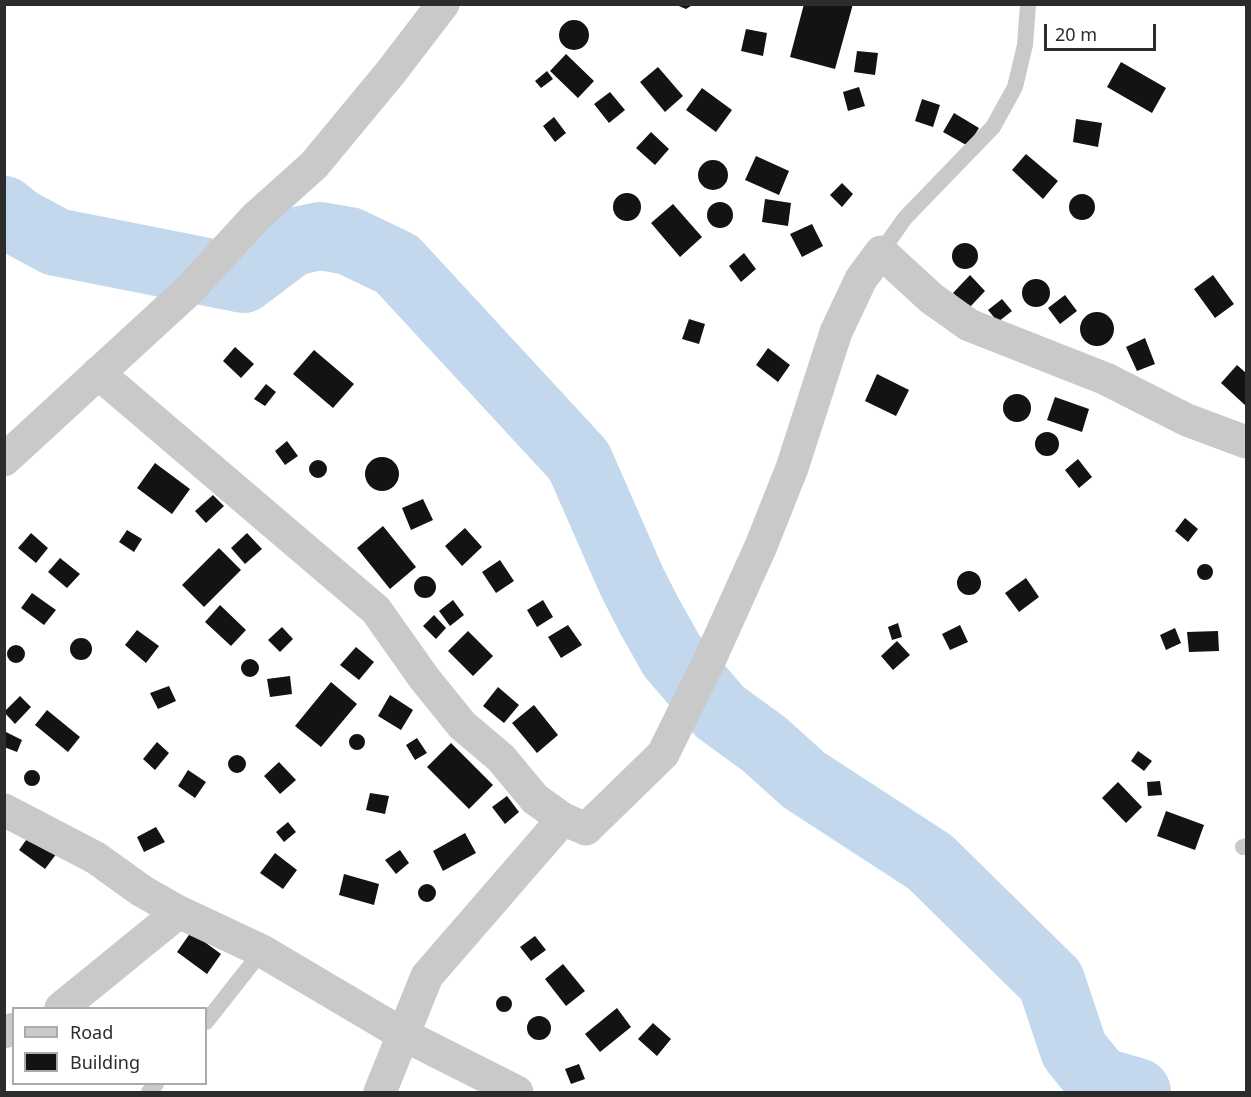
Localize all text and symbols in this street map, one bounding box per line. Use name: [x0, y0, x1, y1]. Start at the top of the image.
scale bar: [1047, 12, 1160, 50]
text: 20 m: [1055, 22, 1097, 46]
legend: [12, 1007, 207, 1085]
text: Road: [70, 1020, 113, 1044]
text: Building: [70, 1050, 140, 1074]

